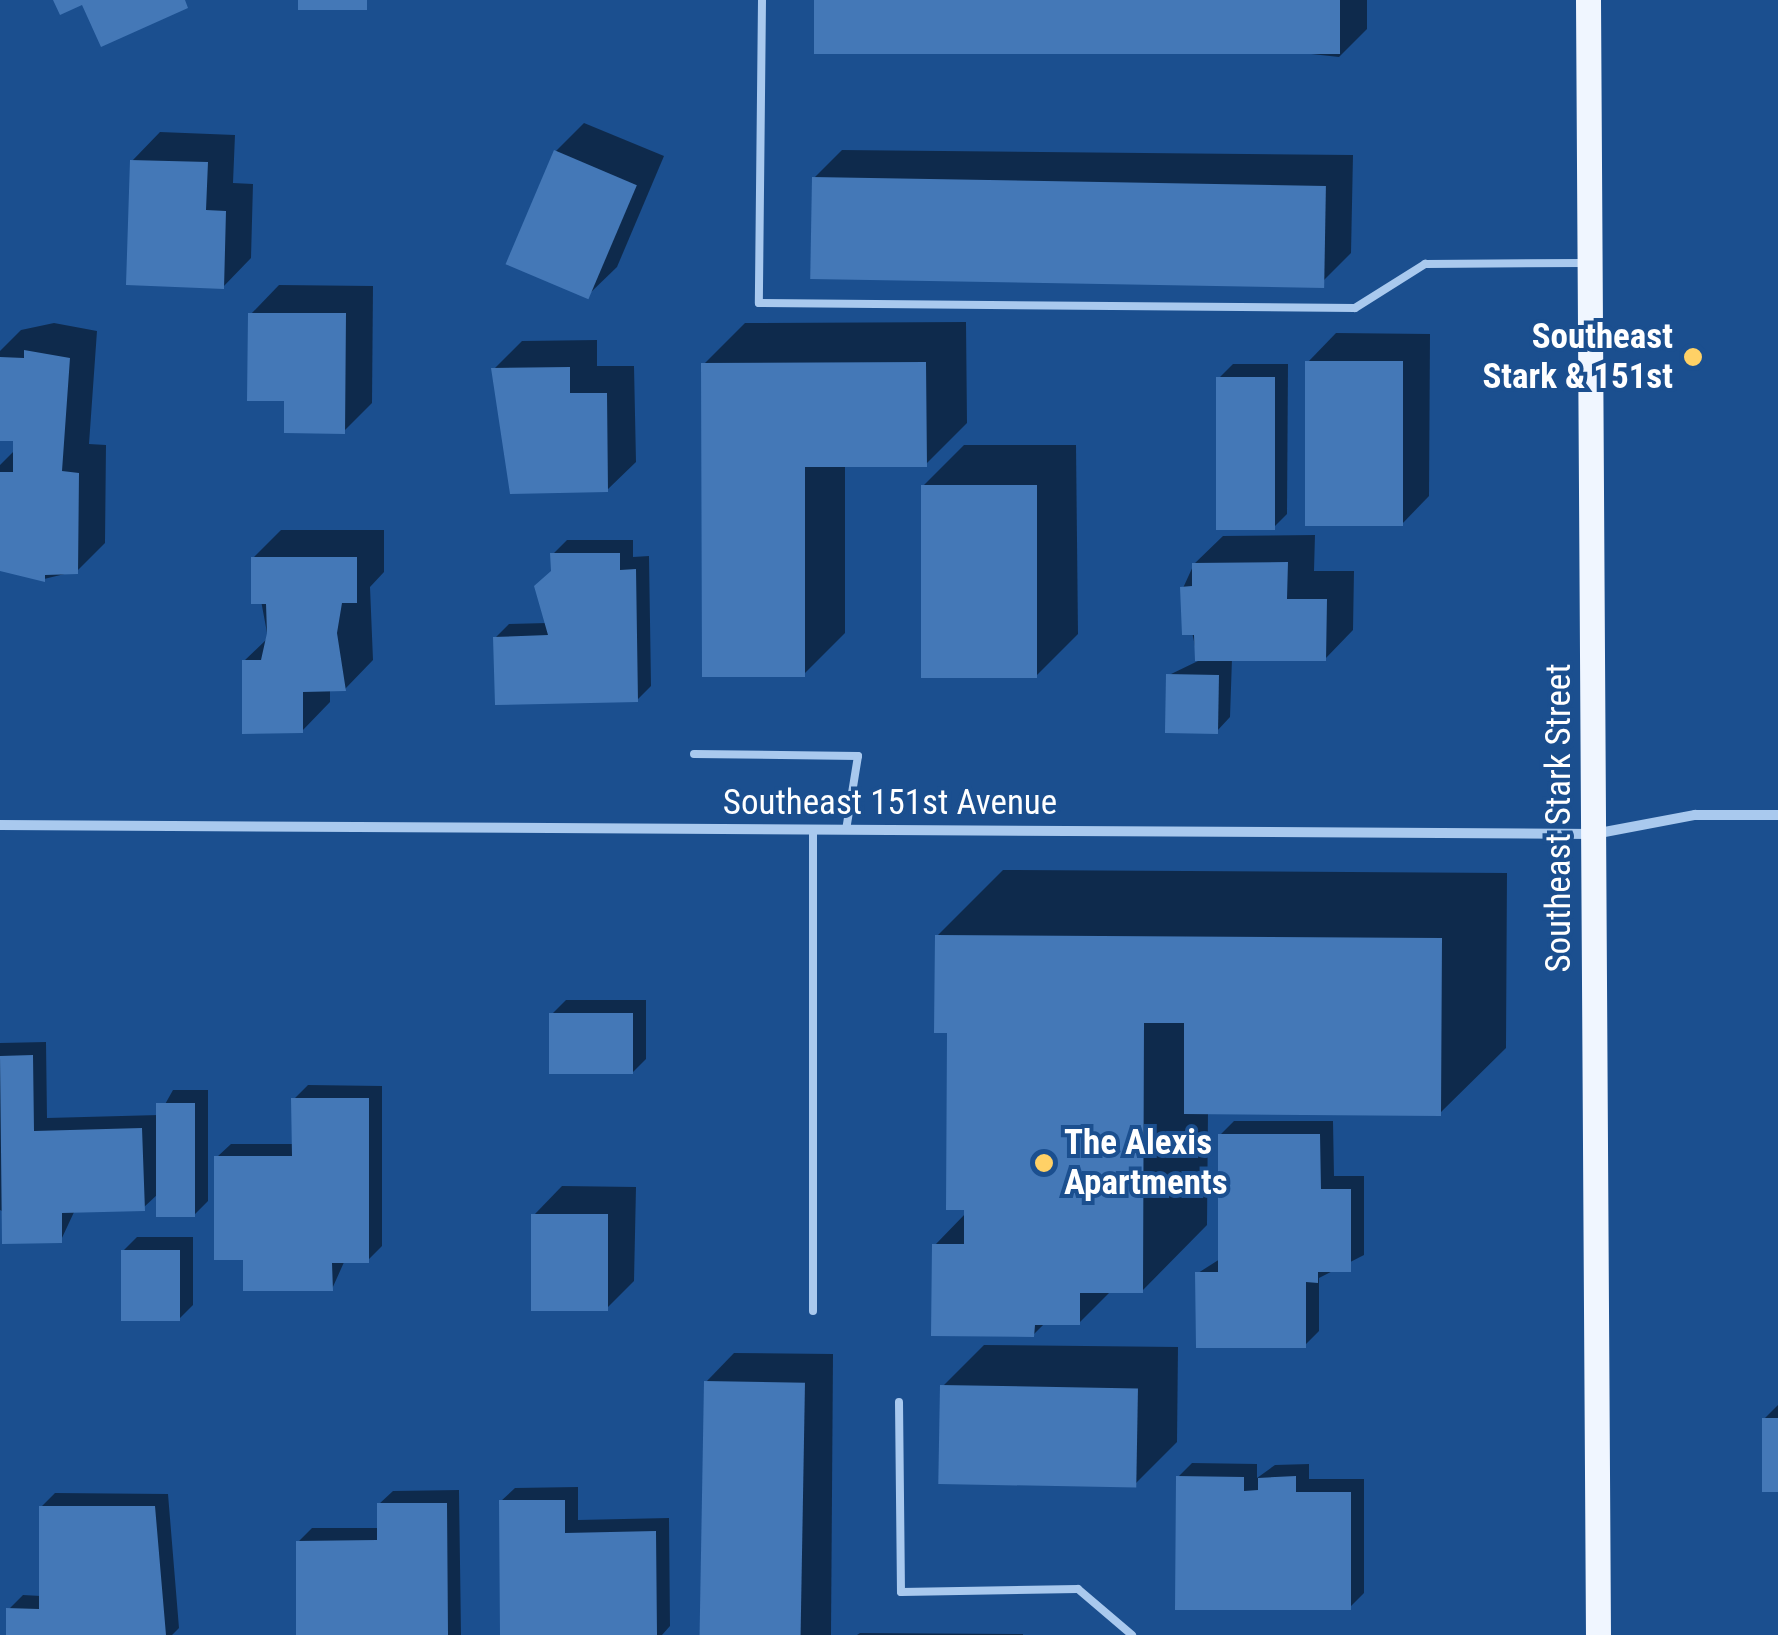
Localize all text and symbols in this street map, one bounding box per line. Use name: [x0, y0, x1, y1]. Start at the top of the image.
place label: Southeast Stark & 151st: [1482, 316, 1673, 398]
marker: Southeast Stark & 151st: [1682, 346, 1704, 368]
street label: Southeast Stark Street: [1538, 663, 1580, 973]
street label: Southeast 151st Avenue: [723, 782, 1057, 824]
place label: The Alexis Apartments: [1064, 1122, 1228, 1204]
marker: The Alexis Apartments: [1033, 1152, 1055, 1174]

